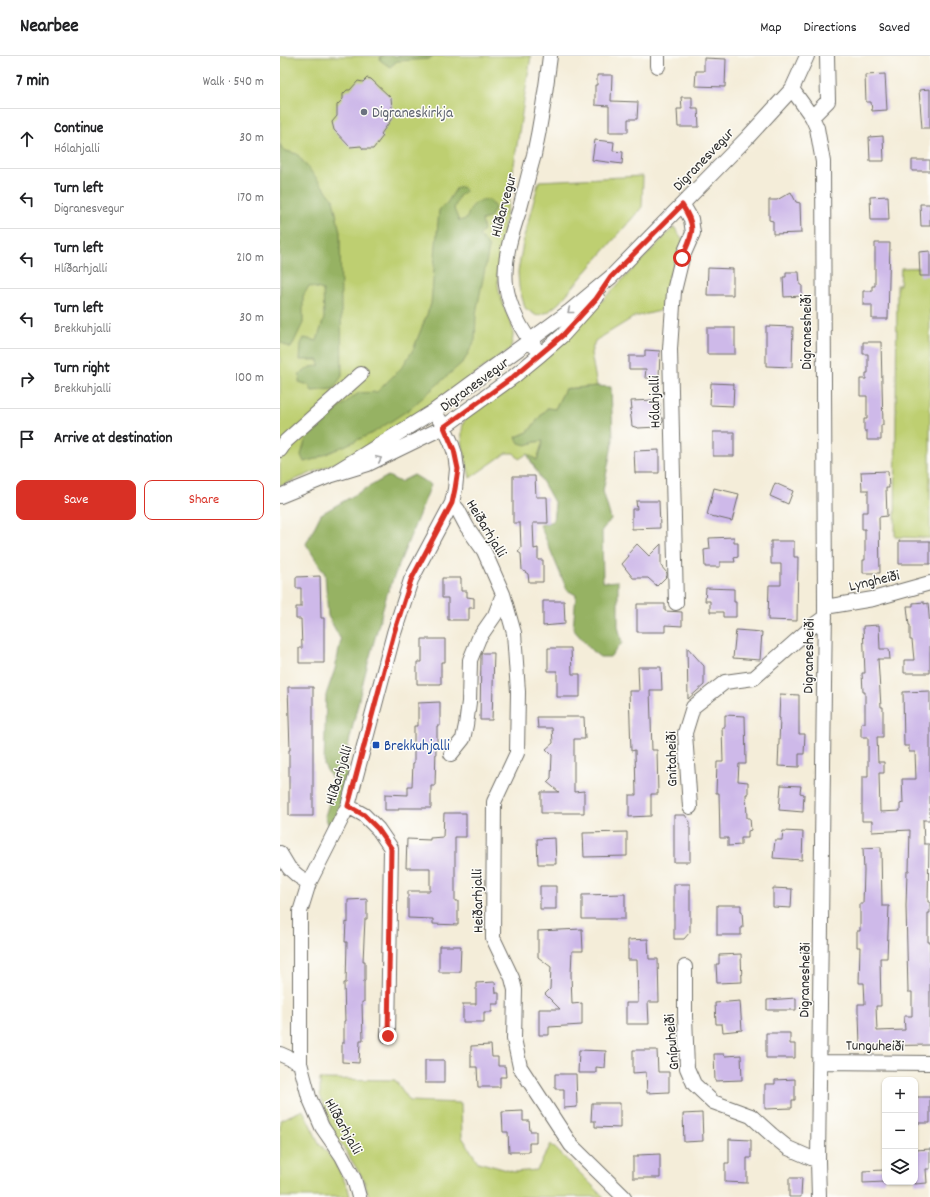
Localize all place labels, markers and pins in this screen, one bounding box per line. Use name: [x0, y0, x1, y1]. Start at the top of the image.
place label: Digraneskirkja: [372, 103, 454, 125]
marker: Digraneskirkja: [359, 107, 369, 117]
place label: Brekkuhjalli: [384, 736, 450, 758]
marker: Brekkuhjalli: [371, 740, 381, 750]

